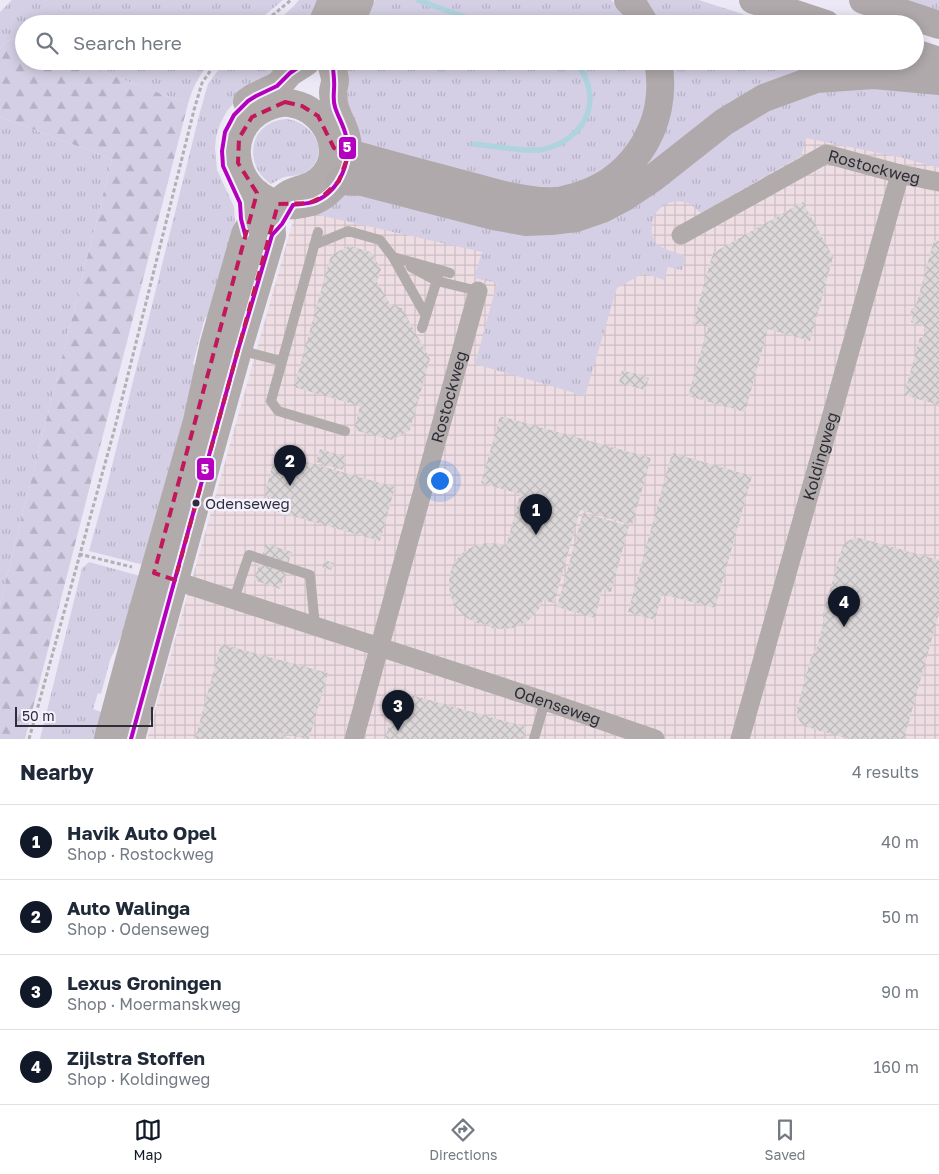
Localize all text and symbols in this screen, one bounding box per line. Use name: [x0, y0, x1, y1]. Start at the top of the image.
search box: [15, 15, 924, 70]
icon: search: [33, 29, 61, 57]
text: Search here: [73, 31, 182, 54]
line badge: 5: [338, 136, 357, 160]
text: 5: [343, 138, 352, 155]
street label: Rostockweg: [826, 145, 922, 188]
street label: Rostockweg: [426, 349, 471, 445]
street label: Koldingweg: [798, 410, 842, 503]
pin: 2: [274, 445, 306, 486]
line badge: 5: [196, 457, 215, 481]
text: 5: [201, 460, 210, 477]
your location: [427, 468, 453, 494]
place label: Odenseweg: [205, 494, 290, 512]
pin: 1: [520, 494, 552, 535]
marker: Odenseweg: [191, 498, 201, 508]
pin: 4: [828, 586, 860, 627]
street label: Odenseweg: [512, 682, 604, 730]
pin: 3: [382, 690, 414, 731]
scale bar: [15, 704, 152, 727]
text: 50 m: [22, 707, 55, 724]
text: Nearby: [20, 759, 94, 785]
text: 4 results: [852, 762, 919, 782]
text: Havik Auto Opel: [67, 821, 217, 844]
text: 1: [32, 832, 40, 852]
text: 40 m: [881, 832, 919, 852]
text: Shop · Rostockweg: [67, 844, 214, 864]
text: Auto Walinga: [67, 896, 190, 919]
text: 2: [31, 907, 41, 927]
text: 50 m: [882, 907, 919, 927]
text: Shop · Odenseweg: [67, 919, 210, 939]
text: Lexus Groningen: [67, 971, 221, 994]
text: 3: [31, 982, 41, 1002]
text: 90 m: [881, 982, 919, 1002]
text: Shop · Moermanskweg: [67, 994, 241, 1014]
text: Zijlstra Stoffen: [67, 1046, 205, 1069]
text: 4: [31, 1057, 41, 1077]
text: 160 m: [873, 1057, 919, 1077]
text: Shop · Koldingweg: [67, 1069, 210, 1089]
tab: Map: [134, 1116, 162, 1163]
tab: Directions: [429, 1116, 498, 1163]
tab: Saved: [765, 1116, 805, 1163]

